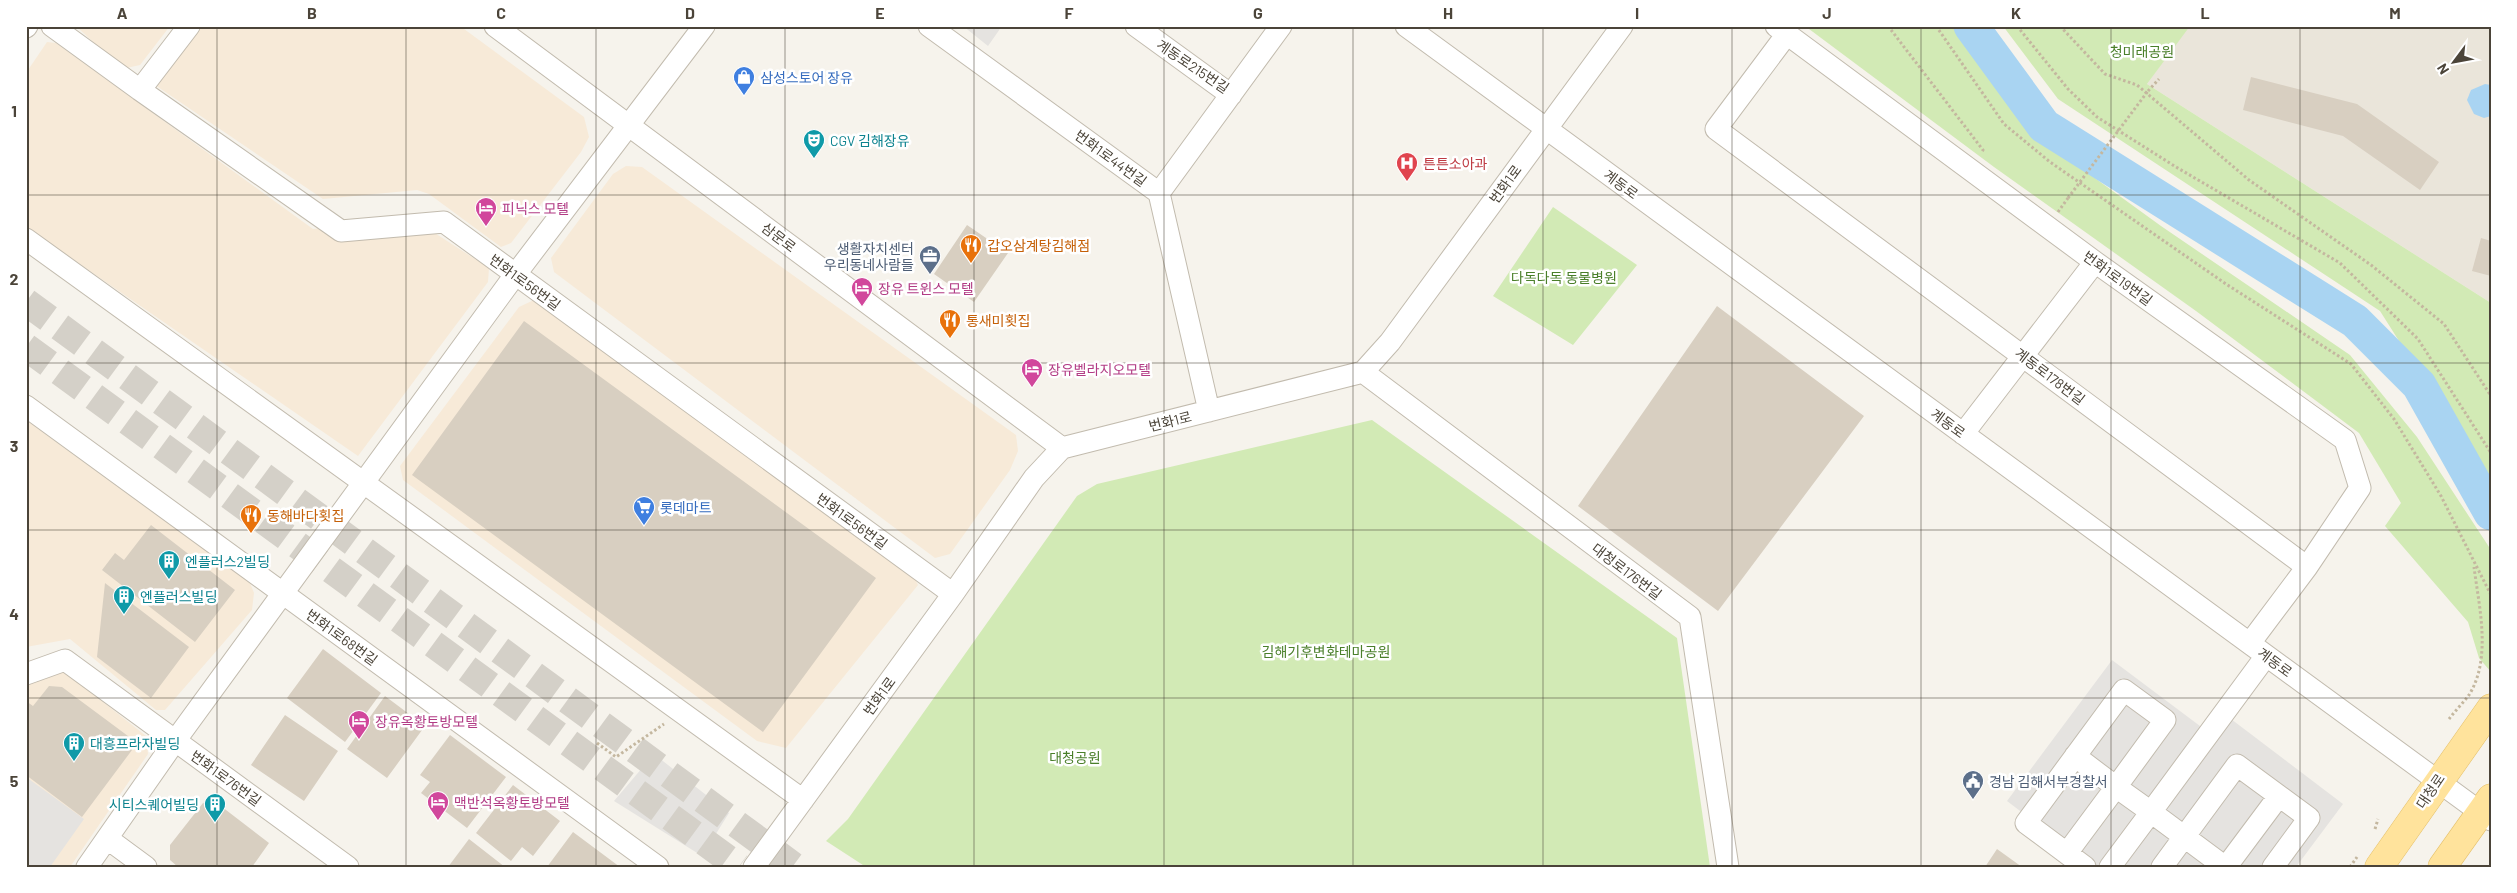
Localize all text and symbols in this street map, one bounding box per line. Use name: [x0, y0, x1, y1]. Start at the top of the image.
text: A: [117, 3, 128, 22]
text: B: [307, 3, 317, 22]
text: C: [496, 3, 506, 22]
text: D: [685, 3, 695, 22]
text: E: [875, 3, 885, 22]
text: F: [1065, 3, 1074, 22]
text: G: [1253, 3, 1263, 22]
text: H: [1443, 3, 1453, 22]
text: I: [1635, 3, 1639, 22]
text: J: [1822, 3, 1832, 22]
text: K: [2011, 3, 2021, 22]
text: L: [2200, 3, 2210, 22]
text: M: [2389, 3, 2401, 22]
street label: 계동로215번길: [1154, 36, 1232, 96]
north arrow: [2430, 38, 2480, 88]
park label: 청미래공원: [2110, 43, 2174, 60]
text: N: [2433, 61, 2452, 78]
shop icon: 삼성스토어 장유: [732, 65, 756, 96]
place label: 삼성스토어 장유: [760, 69, 853, 86]
text: 1: [11, 101, 17, 120]
street label: 번화1로44번길: [1072, 126, 1150, 190]
theatre icon: CGV 김해장유: [802, 128, 826, 159]
place label: CGV 김해장유: [830, 132, 910, 149]
hospital icon: 튼튼소아과: [1395, 151, 1419, 182]
place label: 튼튼소아과: [1423, 155, 1488, 172]
street label: 번화1로: [1485, 161, 1525, 207]
street label: 계동로: [1600, 166, 1642, 202]
hotel icon: 피닉스 모텔: [474, 196, 498, 227]
place label: 피닉스 모텔: [502, 200, 569, 217]
street label: 삼문로: [758, 219, 800, 255]
restaurant icon: 갑오삼계탕김해점: [959, 233, 983, 264]
place label: 갑오삼계탕김해점: [987, 237, 1090, 254]
place label: 생활자치센터 우리동네사람들: [824, 240, 914, 273]
office icon: 생활자치센터 우리동네사람들: [918, 244, 942, 275]
street label: 번화1로19번길: [2080, 247, 2156, 309]
street label: 번화1로56번길: [486, 251, 564, 313]
text: 2: [10, 269, 19, 288]
park label: 다독다독 동물병원: [1511, 269, 1617, 286]
hotel icon: 장유 트윈스 모텔: [850, 276, 874, 307]
place label: 장유 트윈스 모텔: [878, 280, 974, 297]
restaurant icon: 통새미횟집: [938, 308, 962, 339]
place label: 통새미횟집: [966, 312, 1030, 329]
street label: 계동로178번길: [2012, 344, 2088, 408]
hotel icon: 장유벨라지오모텔: [1020, 357, 1044, 388]
place label: 장유벨라지오모텔: [1048, 361, 1151, 378]
street label: 계동로: [1927, 405, 1969, 441]
street label: 번화1로: [1147, 407, 1193, 435]
text: 3: [10, 436, 18, 455]
street label: 번화1로56번길: [813, 490, 891, 552]
supermarket icon: 롯데마트: [632, 495, 656, 526]
place label: 롯데마트: [660, 499, 712, 516]
restaurant icon: 동해바다횟집: [239, 503, 263, 534]
place label: 동해바다횟집: [267, 507, 344, 524]
street label: 대청로176번길: [1589, 539, 1665, 603]
building icon: 엔플러스2빌딩: [157, 549, 181, 580]
place label: 엔플러스2빌딩: [185, 553, 270, 570]
building icon: 엔플러스빌딩: [112, 584, 136, 615]
place label: 엔플러스빌딩: [140, 588, 217, 605]
text: 4: [9, 604, 19, 623]
street label: 번화1로68번길: [303, 605, 381, 669]
park label: 김해기후변화테마공원: [1262, 643, 1390, 660]
street label: 계동로: [2254, 644, 2296, 680]
street label: 번화1로: [859, 673, 899, 719]
hotel icon: 장유옥황토방모텔: [347, 709, 371, 740]
place label: 장유옥황토방모텔: [375, 713, 478, 730]
building icon: 대흥프라자빌딩: [62, 731, 86, 762]
place label: 대흥프라자빌딩: [90, 735, 180, 752]
street label: 번화1로76번길: [187, 747, 265, 809]
park label: 대청공원: [1049, 749, 1101, 766]
public building icon: 경남 김해서부경찰서: [1961, 769, 1985, 800]
street label: 대청로: [2412, 770, 2448, 812]
text: 5: [10, 771, 19, 790]
place label: 경남 김해서부경찰서: [1989, 773, 2108, 790]
hotel icon: 맥반석옥황토방모텔: [426, 790, 450, 821]
building icon: 시티스퀘어빌딩: [203, 792, 227, 823]
place label: 맥반석옥황토방모텔: [454, 794, 570, 811]
place label: 시티스퀘어빌딩: [109, 796, 199, 813]

